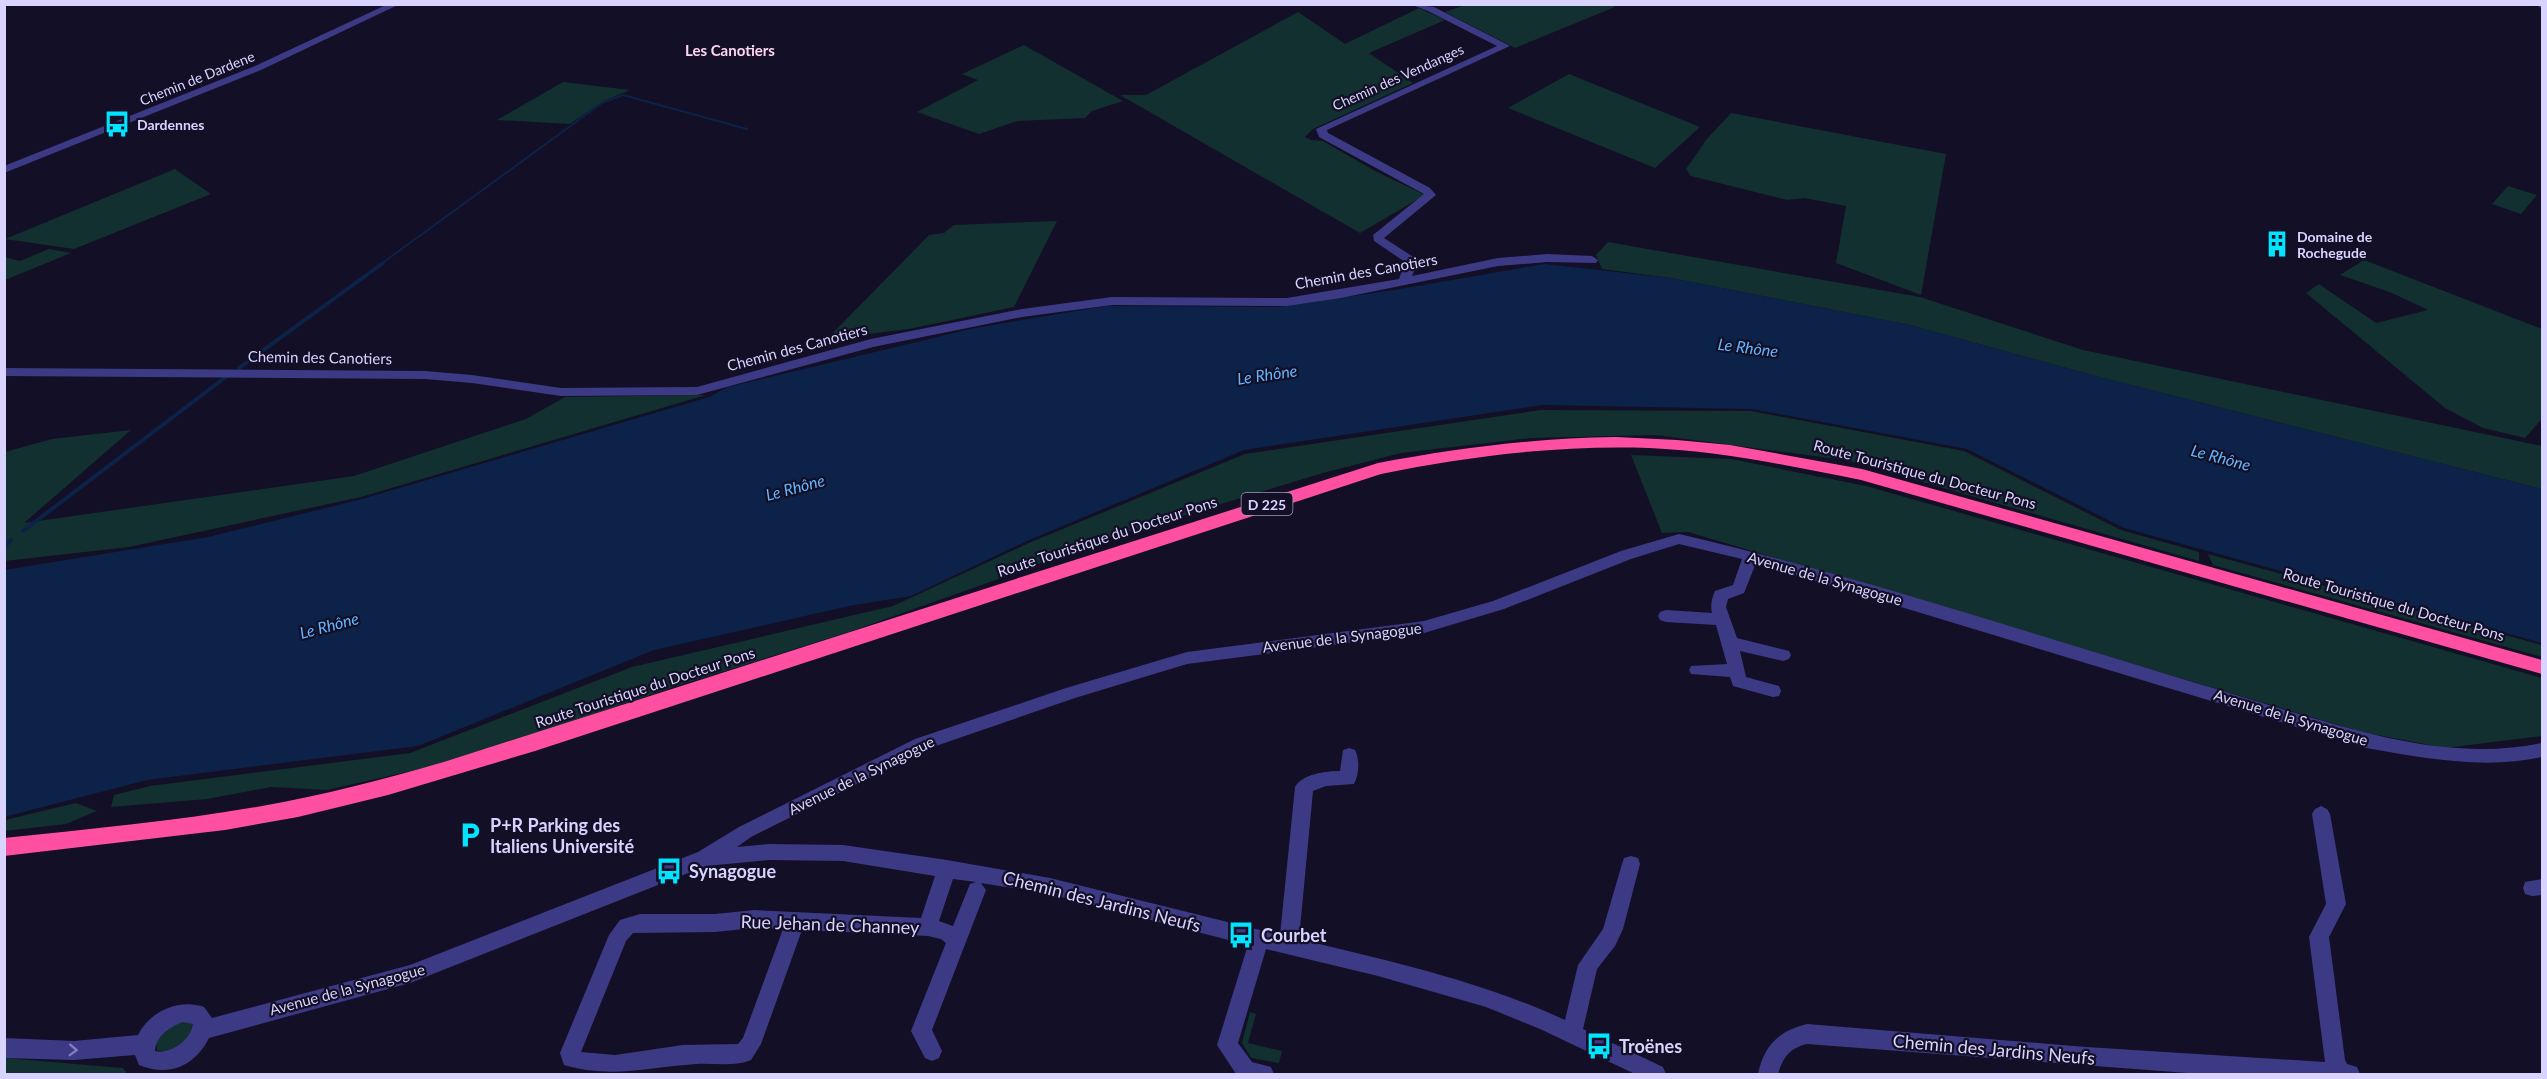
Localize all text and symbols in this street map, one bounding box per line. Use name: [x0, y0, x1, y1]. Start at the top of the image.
street label: Chemin des Vendanges: [1330, 40, 1466, 114]
district label: Les Canotiers: [685, 41, 775, 59]
street label: Chemin de Dardene: [137, 47, 257, 109]
bus stop icon: Dardennes: [102, 109, 132, 139]
place label: Dardennes: [137, 116, 204, 133]
place label: Domaine de Rochegude: [2297, 228, 2373, 261]
building icon: Domaine de Rochegude: [2262, 229, 2292, 259]
street label: Chemin des Canotiers: [1293, 250, 1439, 292]
street label: Chemin des Canotiers: [725, 320, 869, 374]
water label: Le Rhône: [1717, 334, 1780, 360]
street label: Chemin des Canotiers: [248, 347, 392, 367]
water label: Le Rhône: [1236, 360, 1299, 388]
street label: Route Touristique du Docteur Pons: [1812, 436, 2038, 512]
water label: Le Rhône: [2189, 440, 2253, 474]
water label: Le Rhône: [763, 470, 827, 504]
street label: Route Touristique du Docteur Pons: [995, 492, 1219, 580]
road number: D 225: [1242, 493, 1292, 515]
street label: Avenue de la Synagogue: [1746, 547, 1904, 609]
street label: Route Touristique du Docteur Pons: [2281, 564, 2507, 644]
water label: Le Rhône: [297, 608, 361, 642]
street label: Avenue de la Synagogue: [1261, 618, 1423, 656]
street label: Route Touristique du Docteur Pons: [533, 643, 757, 731]
street label: Avenue de la Synagogue: [2212, 685, 2370, 749]
street label: Avenue de la Synagogue: [785, 732, 937, 818]
place label: P+R Parking des Italiens Université: [490, 814, 634, 857]
parking icon: P+R Parking des Italiens Université: [455, 820, 485, 850]
bus stop icon: Synagogue: [654, 856, 684, 886]
place label: Synagogue: [689, 860, 776, 882]
street label: Chemin des Jardins Neufs: [1001, 866, 1203, 936]
street label: Rue Jehan de Channey: [740, 910, 920, 938]
bus stop icon: Courbet: [1226, 920, 1256, 950]
place label: Courbet: [1261, 924, 1327, 946]
street label: Avenue de la Synagogue: [267, 960, 427, 1018]
street label: Chemin des Jardins Neufs: [1892, 1029, 2096, 1069]
bus stop icon: Troënes: [1584, 1031, 1614, 1061]
place label: Troënes: [1619, 1035, 1682, 1057]
one-way arrow: [68, 1044, 77, 1057]

